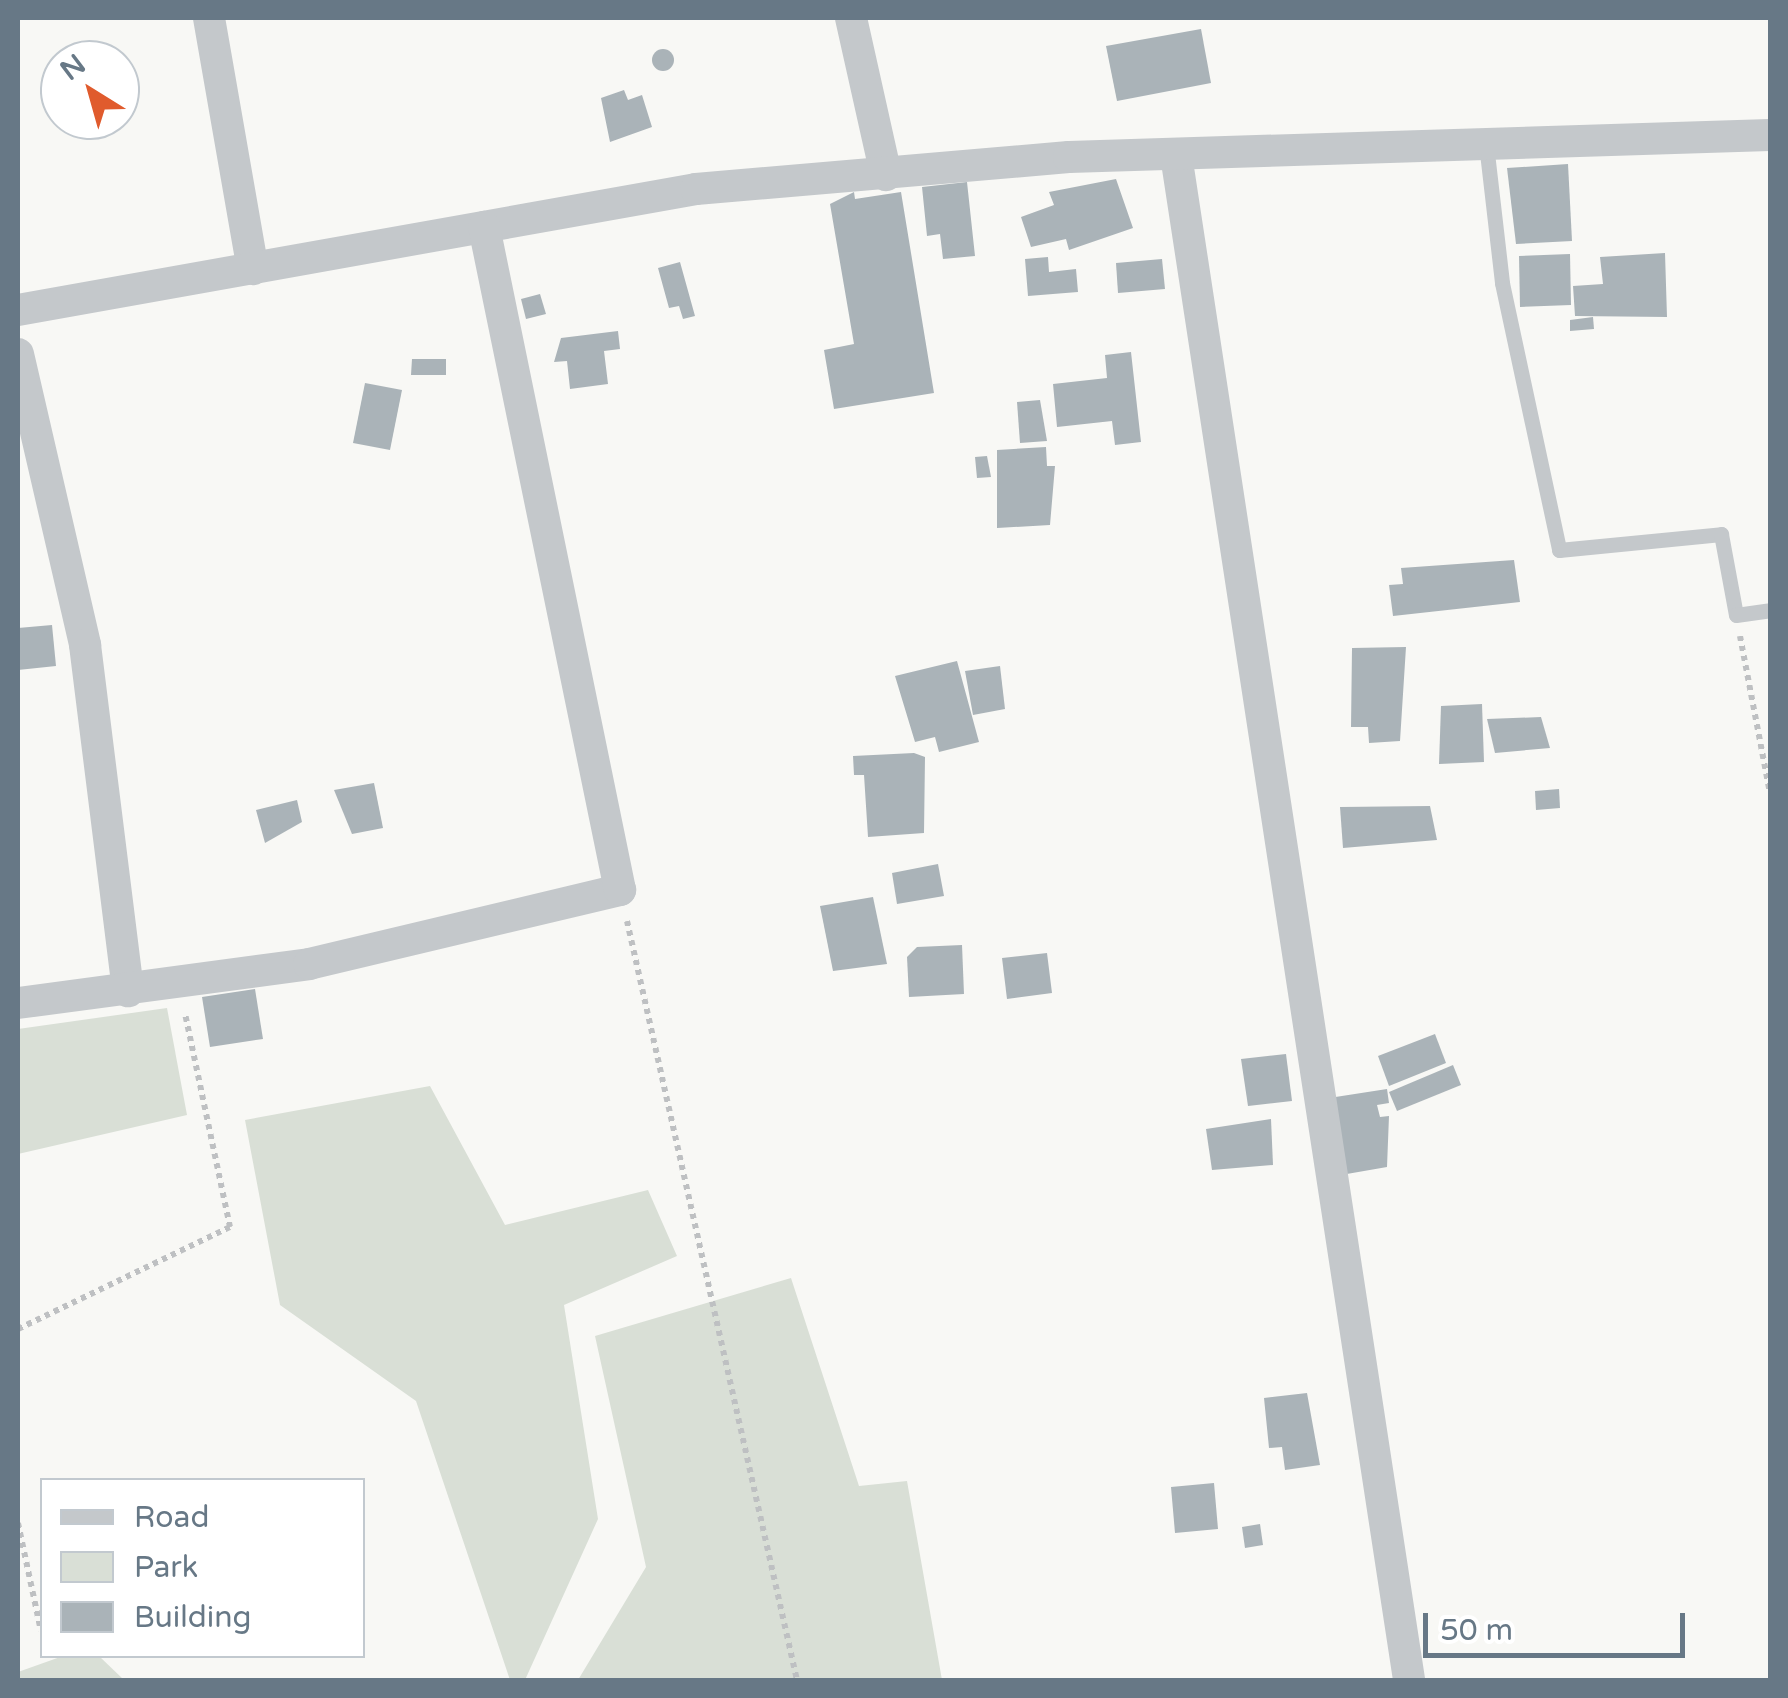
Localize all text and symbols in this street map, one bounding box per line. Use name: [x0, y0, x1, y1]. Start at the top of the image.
north arrow: [40, 40, 140, 140]
text: N: [54, 47, 92, 88]
legend: [40, 1478, 365, 1658]
text: Road: [134, 1499, 209, 1536]
text: Park: [134, 1549, 198, 1586]
scale bar: [1428, 1593, 1690, 1655]
text: Building: [134, 1599, 251, 1636]
text: 50 m: [1440, 1612, 1513, 1649]

